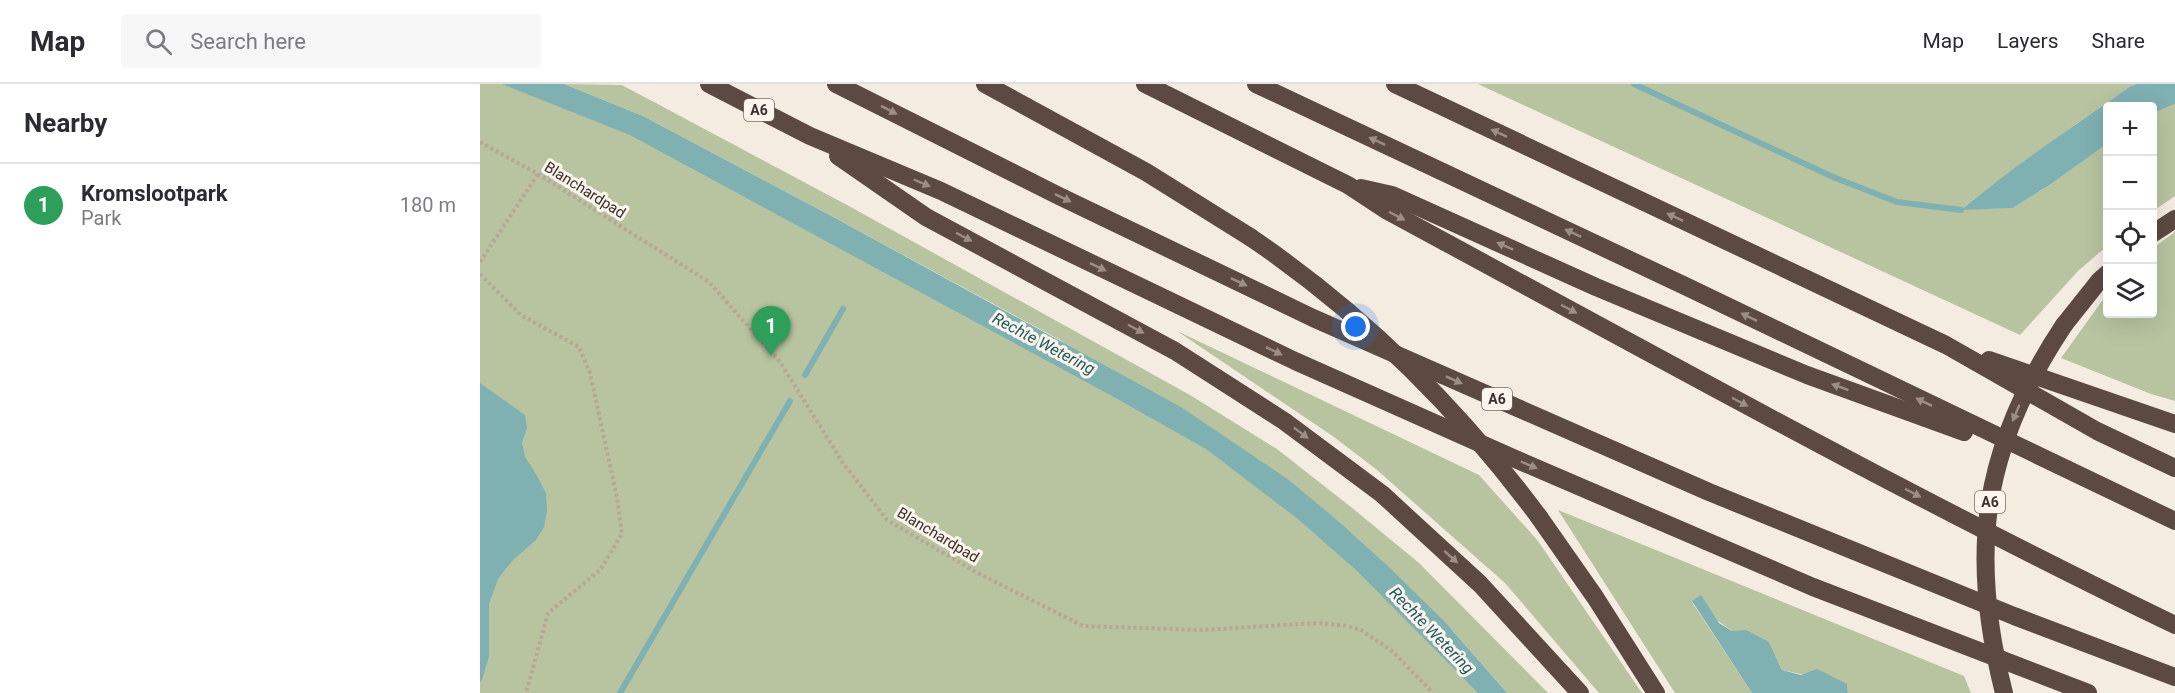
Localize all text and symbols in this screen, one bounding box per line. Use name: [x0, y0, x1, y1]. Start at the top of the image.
search box: [121, 14, 541, 68]
text: Map: [30, 25, 85, 58]
icon: search: [142, 25, 175, 58]
text: Search here: [190, 29, 306, 54]
text: Map: [1922, 29, 1964, 53]
text: Layers: [1997, 29, 2058, 53]
text: Share: [2091, 29, 2145, 53]
road number: A6: [744, 99, 774, 121]
map controls: [2103, 102, 2157, 318]
button: +: [2103, 102, 2157, 156]
one-way arrow: [880, 106, 897, 115]
text: Nearby: [24, 108, 107, 138]
one-way arrow: [1491, 129, 1508, 138]
one-way arrow: [1369, 136, 1386, 145]
button: −: [2103, 156, 2157, 210]
street label: Blanchardpad: [541, 158, 629, 222]
one-way arrow: [913, 179, 931, 188]
text: Kromslootpark: [81, 181, 228, 206]
text: 1: [38, 193, 49, 217]
text: 180 m: [400, 193, 456, 217]
one-way arrow: [1054, 193, 1071, 202]
text: Park: [81, 206, 121, 230]
button: locate: [2103, 210, 2157, 264]
one-way arrow: [1389, 211, 1406, 221]
one-way arrow: [1667, 212, 1684, 221]
one-way arrow: [1564, 228, 1581, 237]
one-way arrow: [956, 232, 973, 242]
one-way arrow: [1496, 241, 1513, 250]
one-way arrow: [1090, 262, 1107, 271]
button: layers: [2103, 264, 2157, 318]
one-way arrow: [1230, 278, 1247, 287]
one-way arrow: [1561, 304, 1578, 314]
pin: 1: [752, 306, 790, 356]
water label: Rechte Wetering: [989, 309, 1098, 379]
your location: [1341, 312, 1370, 341]
one-way arrow: [1740, 312, 1758, 322]
one-way arrow: [1128, 324, 1145, 334]
one-way arrow: [1265, 347, 1282, 356]
one-way arrow: [1446, 375, 1464, 385]
one-way arrow: [1831, 382, 1849, 391]
road number: A6: [1482, 388, 1512, 410]
one-way arrow: [1732, 397, 1749, 407]
one-way arrow: [1916, 397, 1933, 406]
one-way arrow: [2011, 405, 2020, 422]
one-way arrow: [1292, 427, 1308, 439]
one-way arrow: [1520, 460, 1538, 470]
one-way arrow: [1905, 488, 1922, 498]
road number: A6: [1975, 491, 2005, 513]
street label: Blanchardpad: [894, 504, 982, 566]
one-way arrow: [1443, 550, 1458, 563]
water label: Rechte Wetering: [1386, 583, 1478, 678]

